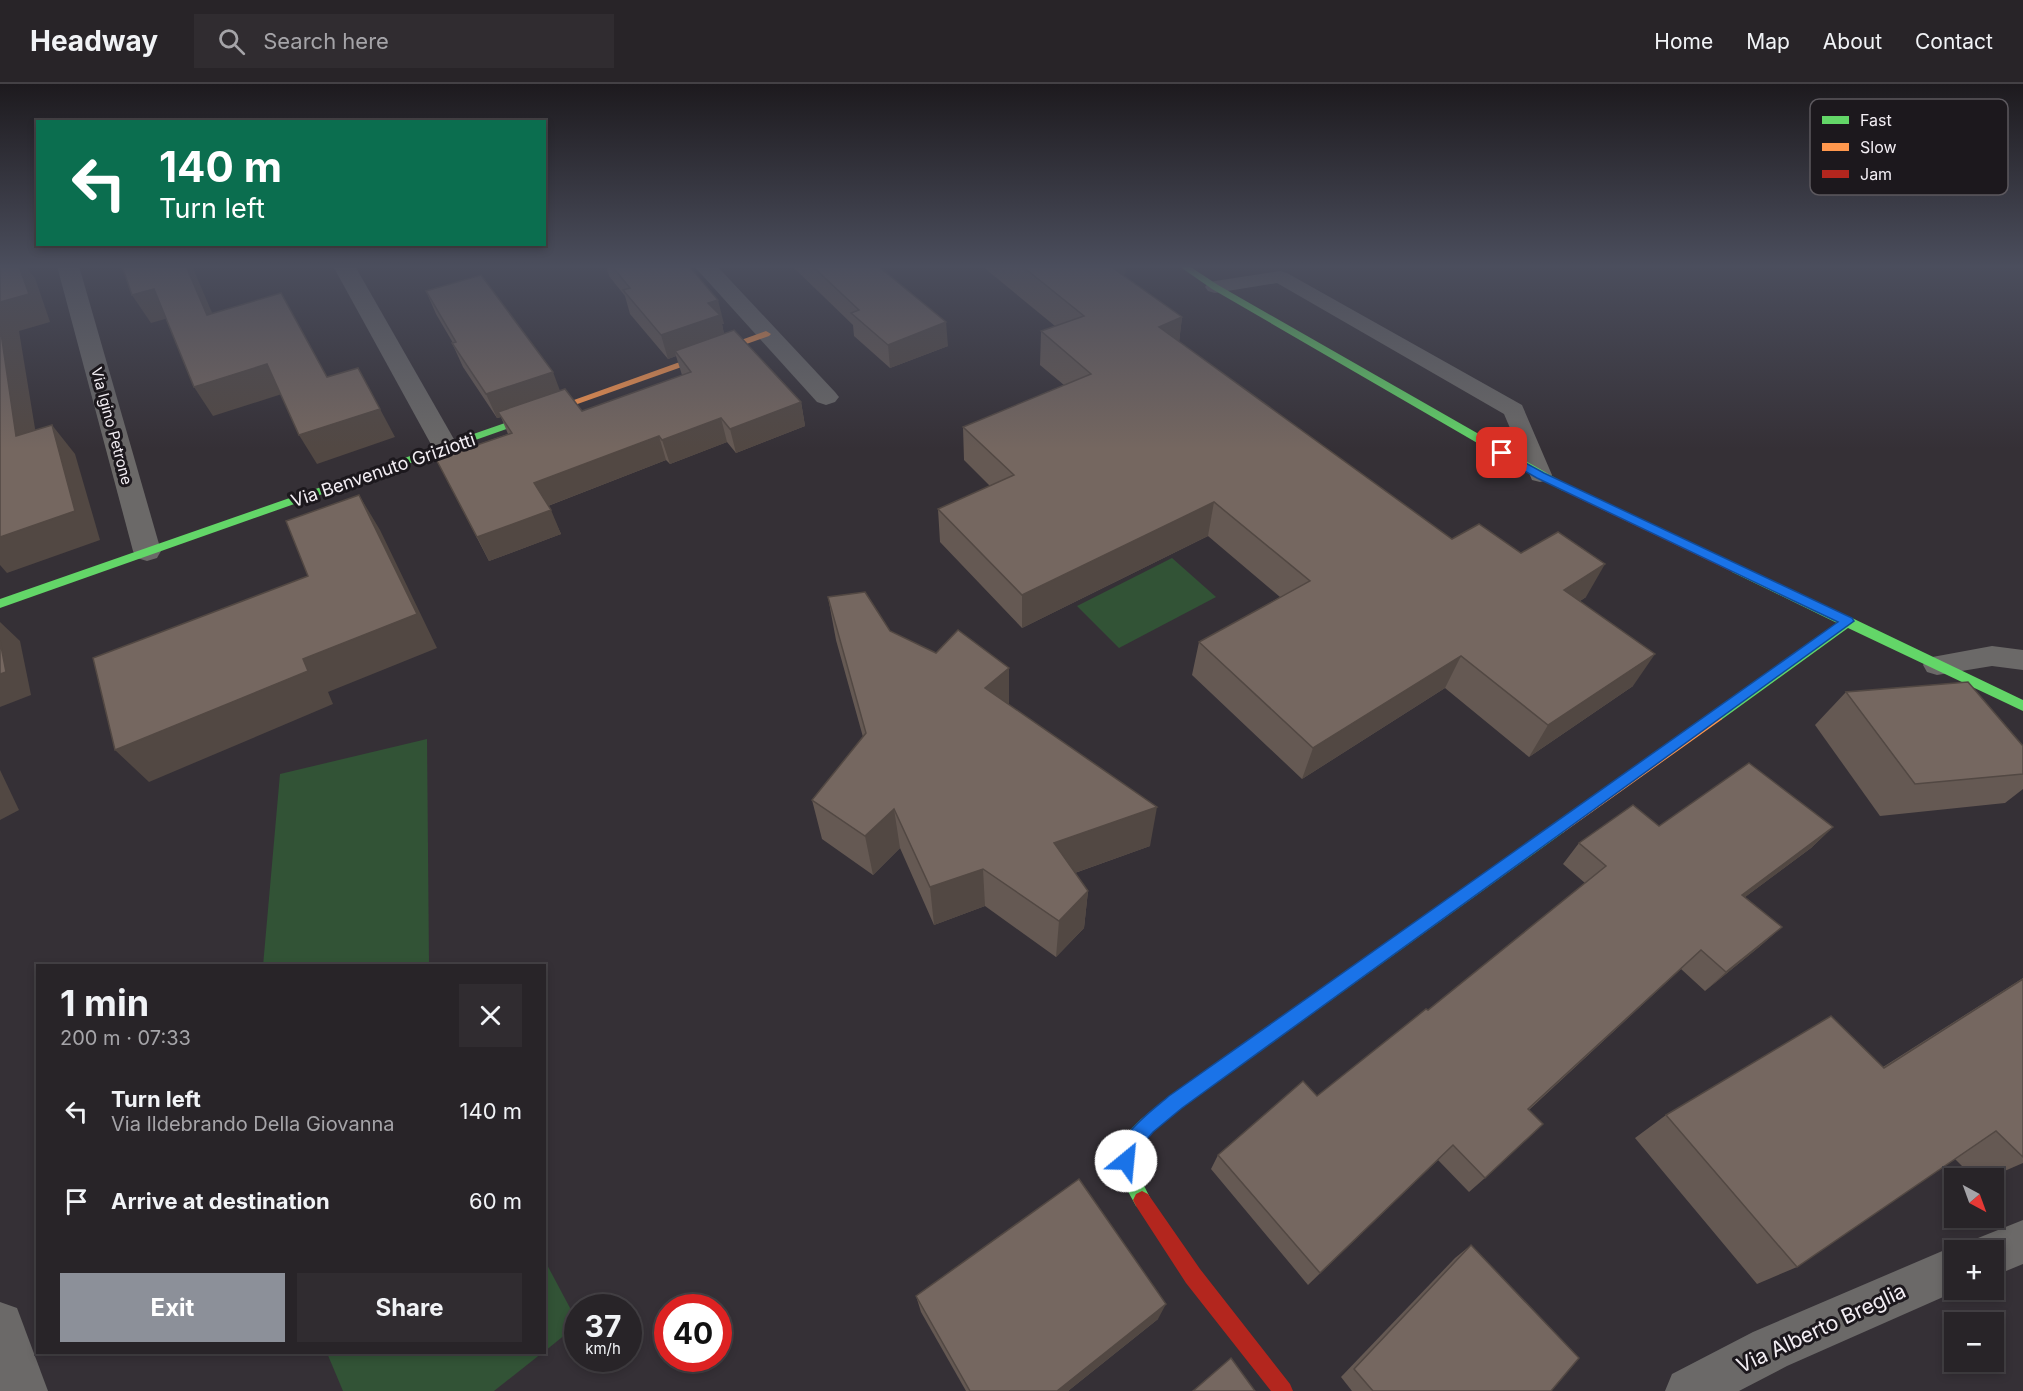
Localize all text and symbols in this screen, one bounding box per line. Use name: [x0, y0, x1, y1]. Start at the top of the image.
search box: [194, 14, 614, 68]
text: Headway: [30, 24, 158, 58]
icon: search: [215, 25, 248, 58]
text: Search here: [263, 28, 389, 54]
text: Home: [1654, 29, 1713, 54]
text: Map: [1746, 29, 1790, 54]
text: About: [1823, 29, 1882, 54]
text: Contact: [1915, 29, 1993, 54]
legend: [1810, 99, 2008, 195]
text: Fast: [1860, 110, 1892, 130]
text: Slow: [1860, 137, 1897, 157]
text: 140 m: [159, 141, 282, 192]
icon: left: [60, 144, 138, 222]
text: Jam: [1860, 164, 1892, 184]
text: Turn left: [159, 192, 265, 225]
street label: Via Igino Petrone: [87, 365, 137, 487]
pin: [1476, 427, 1527, 478]
street label: Via Benvenuto Griziotti: [288, 429, 478, 511]
icon: arrive: [1485, 436, 1518, 469]
text: 1 min: [60, 981, 149, 1025]
button: close: [459, 984, 522, 1047]
text: 200 m · 07:33: [60, 1026, 191, 1050]
text: Turn left: [111, 1086, 201, 1112]
icon: left: [60, 1095, 93, 1128]
text: 140 m: [460, 1098, 522, 1124]
text: Via Ildebrando Della Giovanna: [111, 1112, 395, 1136]
position arrow: [1094, 1129, 1158, 1193]
north arrow: [1944, 1168, 2004, 1228]
map controls: [1944, 1168, 2004, 1372]
icon: arrive: [60, 1185, 93, 1218]
text: Arrive at destination: [111, 1188, 330, 1214]
text: 60 m: [469, 1188, 522, 1214]
button: +: [1944, 1240, 2004, 1300]
button: Exit: [60, 1273, 285, 1342]
button: Share: [297, 1273, 522, 1342]
street label: Via Alberto Breglia: [1732, 1278, 1910, 1378]
speed limit sign: 40: [654, 1294, 732, 1372]
text: 37: [585, 1308, 621, 1344]
button: −: [1944, 1312, 2004, 1372]
text: km/h: [585, 1339, 621, 1358]

